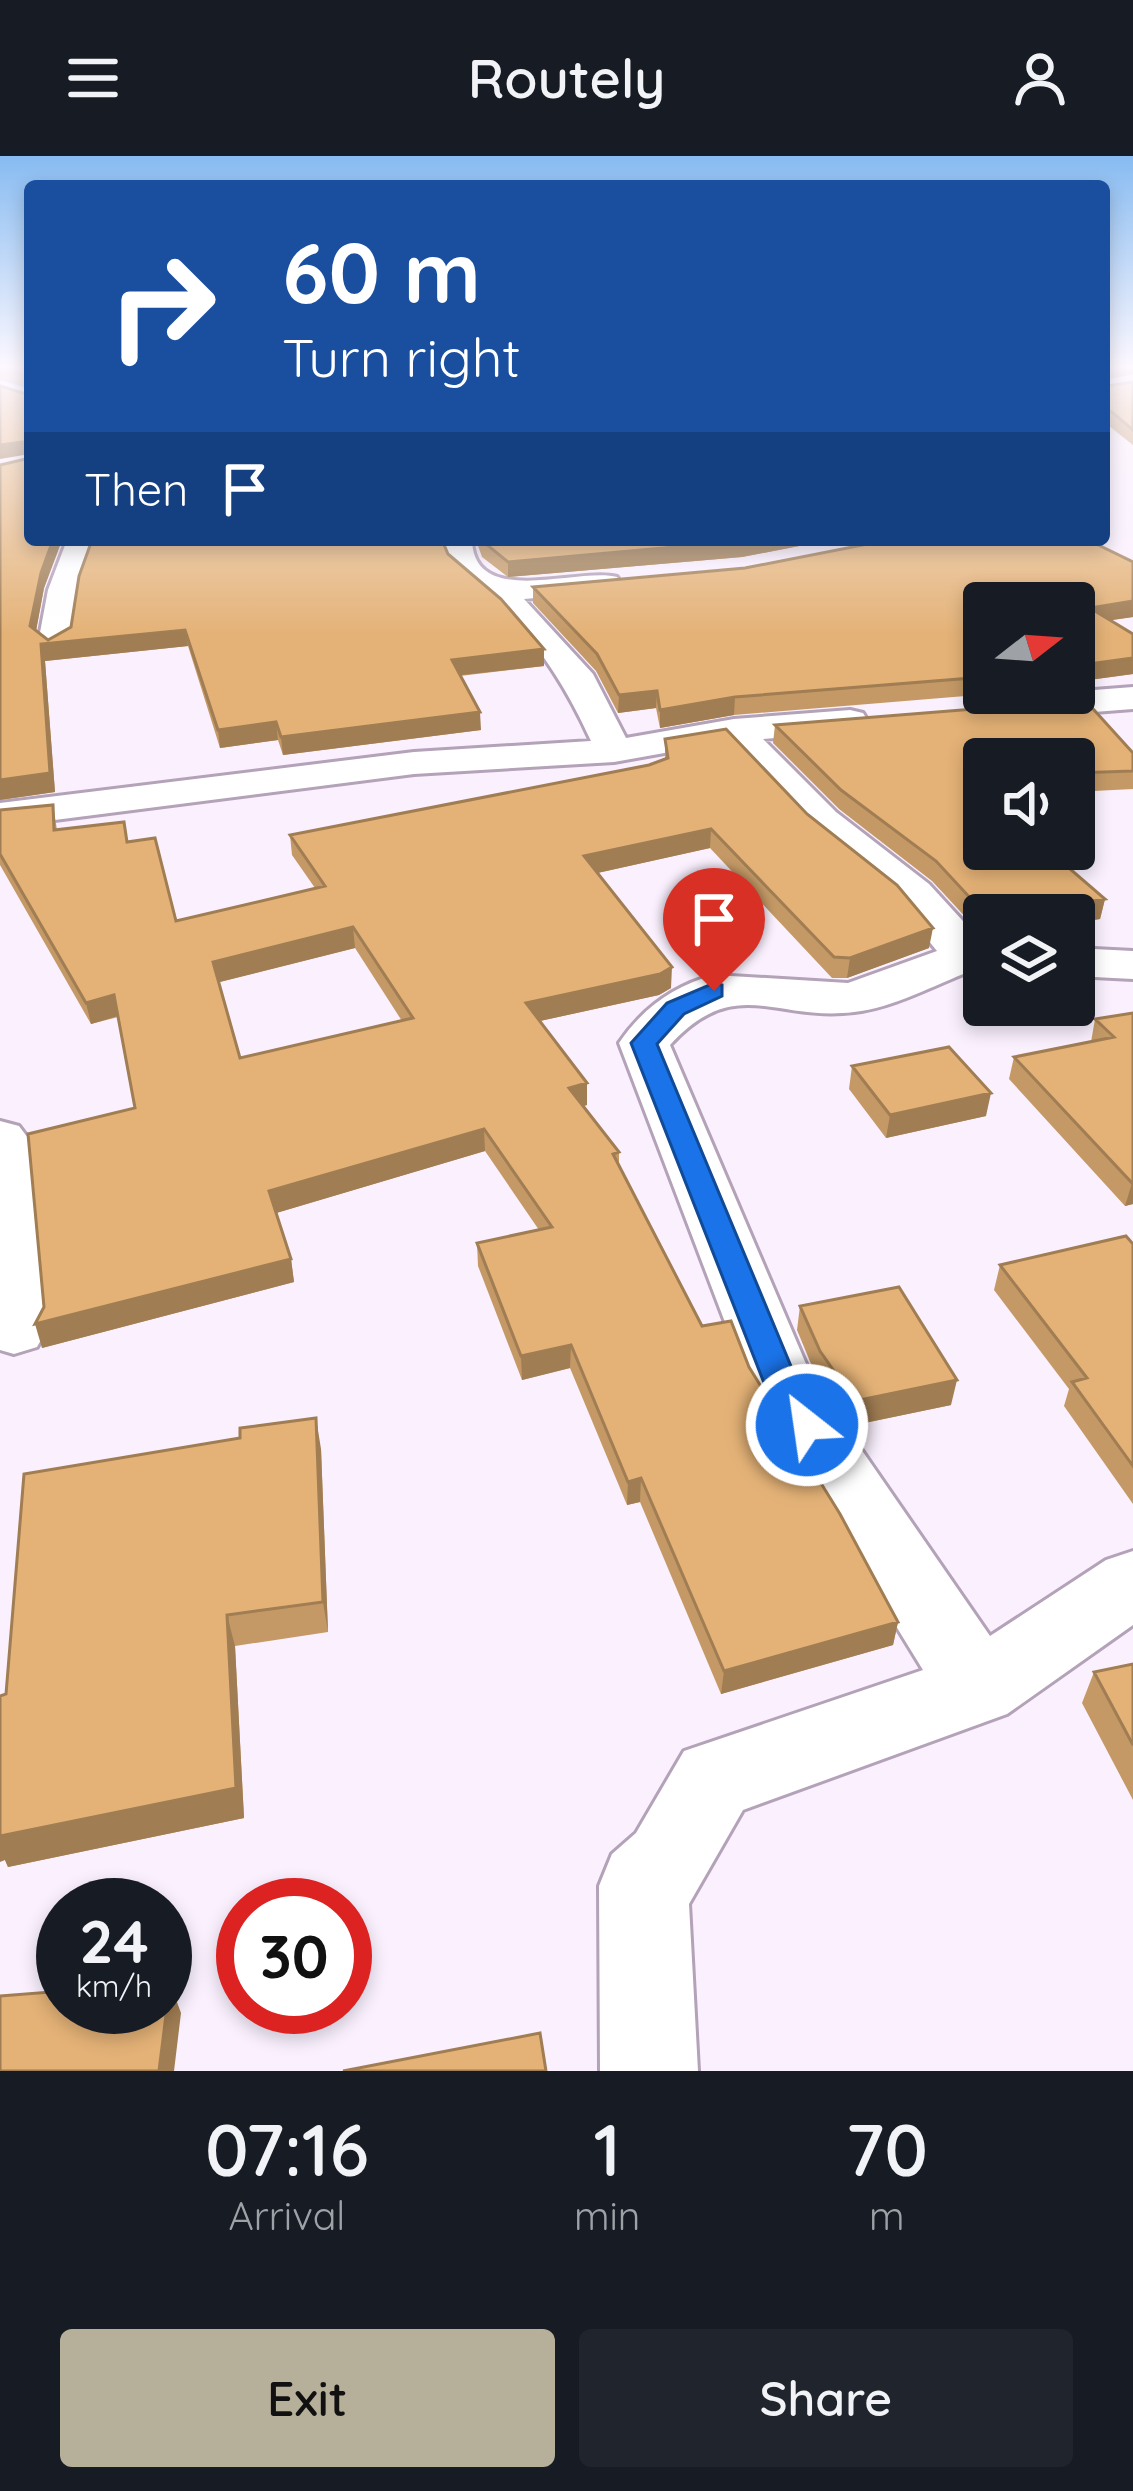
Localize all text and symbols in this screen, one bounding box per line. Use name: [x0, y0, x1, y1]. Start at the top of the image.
text: Routely: [468, 44, 665, 112]
icon: menu: [60, 45, 126, 111]
icon: person: [1007, 45, 1073, 111]
text: 60 m: [282, 219, 481, 324]
icon: right: [84, 228, 240, 384]
text: Turn right: [282, 323, 521, 391]
icon: arrive: [212, 456, 278, 522]
text: Then: [84, 461, 188, 517]
north arrow: [963, 582, 1095, 714]
map controls: [963, 582, 1095, 1026]
button: sound: [963, 738, 1095, 870]
pin: [663, 868, 765, 991]
icon: arrive: [681, 886, 747, 952]
button: layers: [963, 894, 1095, 1026]
position arrow: [744, 1362, 870, 1488]
speed limit sign: 30: [216, 1878, 372, 2034]
text: 24: [79, 1903, 149, 1978]
text: km/h: [76, 1967, 152, 2005]
text: 07:16: [205, 2104, 369, 2194]
text: 1: [593, 2104, 621, 2194]
text: 70: [845, 2104, 928, 2194]
text: Arrival: [229, 2191, 345, 2240]
text: min: [574, 2191, 640, 2240]
text: m: [869, 2191, 904, 2240]
button: Exit: [60, 2329, 555, 2467]
button: Share: [579, 2329, 1073, 2467]

